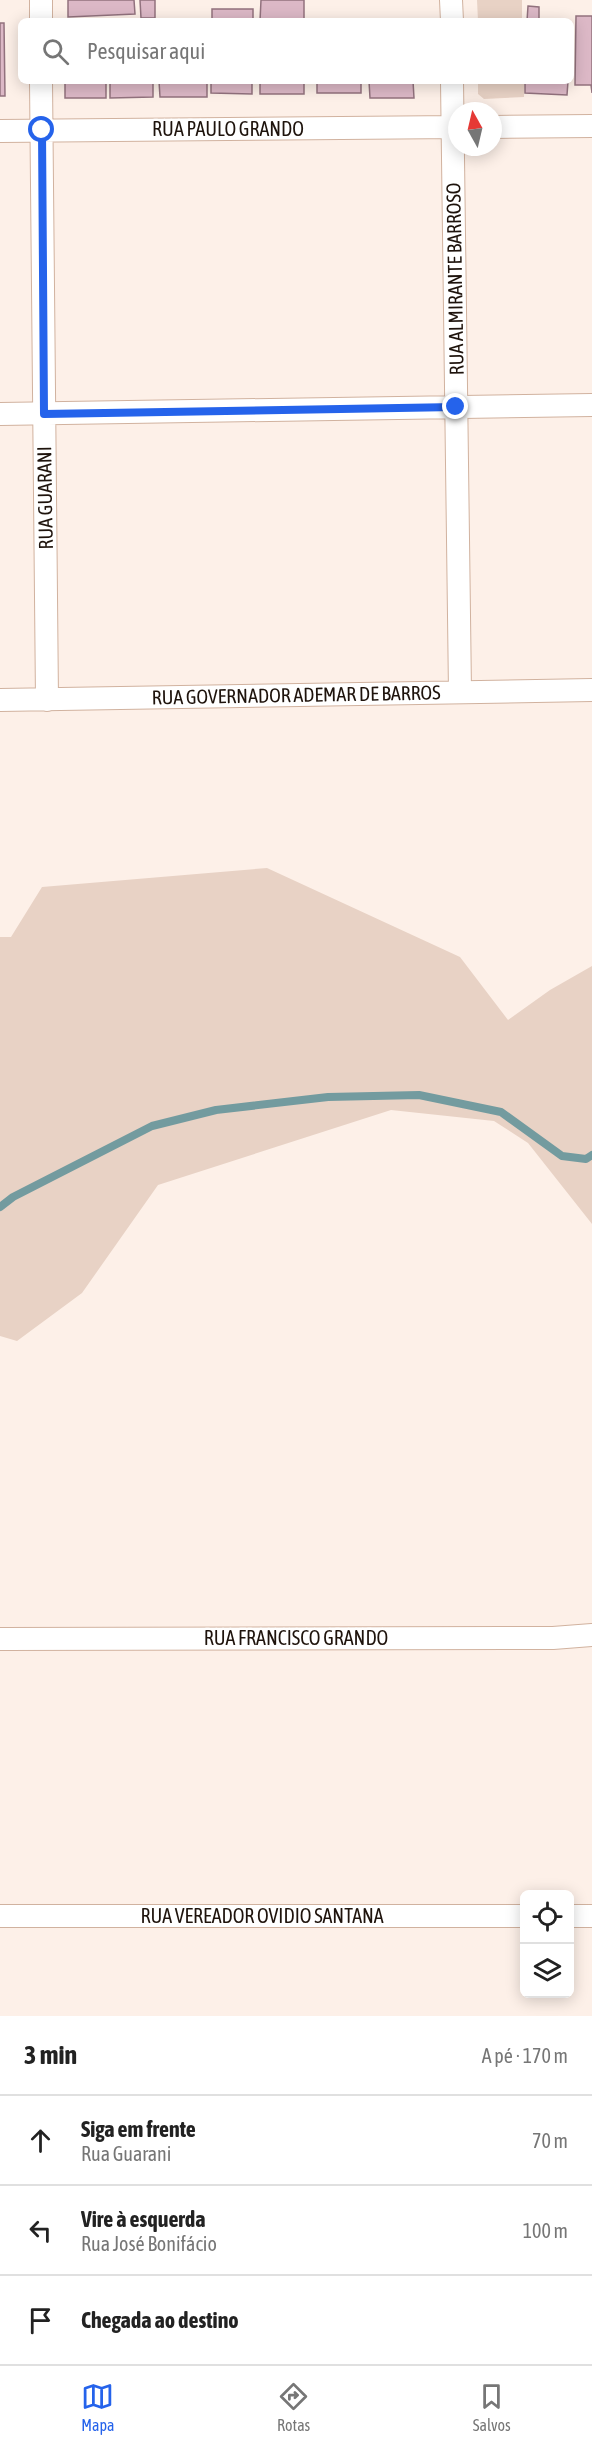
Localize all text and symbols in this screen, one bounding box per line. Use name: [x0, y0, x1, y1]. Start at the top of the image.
search box: [18, 18, 574, 84]
icon: search: [39, 35, 72, 68]
text: Pesquisar aqui: [87, 38, 205, 64]
north arrow: [448, 102, 502, 156]
route start: [28, 116, 54, 142]
street label: RUA PAULO GRANDO: [152, 117, 304, 140]
street label: RUA ALMIRANTE BARROSO: [441, 182, 468, 376]
route end: [442, 393, 468, 419]
street label: RUA GUARANI: [32, 446, 57, 550]
street label: RUA GOVERNADOR ADEMAR DE BARROS: [151, 680, 441, 709]
street label: RUA FRANCISCO GRANDO: [204, 1626, 388, 1649]
map controls: [520, 1890, 574, 1998]
button: locate: [520, 1890, 574, 1944]
street label: RUA VEREADOR OVIDIO SANTANA: [140, 1904, 384, 1927]
button: layers: [520, 1944, 574, 1998]
text: 3 min: [24, 2040, 77, 2070]
text: A pé · 170 m: [482, 2044, 568, 2067]
text: Siga em frente: [81, 2116, 196, 2142]
icon: ahead: [24, 2124, 57, 2157]
text: 70 m: [532, 2129, 568, 2152]
text: Rua Guarani: [81, 2142, 171, 2165]
text: Vire à esquerda: [81, 2206, 206, 2232]
icon: left: [24, 2214, 57, 2247]
text: 100 m: [523, 2219, 568, 2242]
text: Rua José Bonifácio: [81, 2232, 217, 2255]
icon: arrive: [24, 2304, 57, 2337]
text: Chegada ao destino: [81, 2307, 239, 2333]
tab: Mapa: [81, 2380, 114, 2434]
tab: Rotas: [277, 2380, 310, 2434]
tab: Salvos: [473, 2380, 511, 2434]

